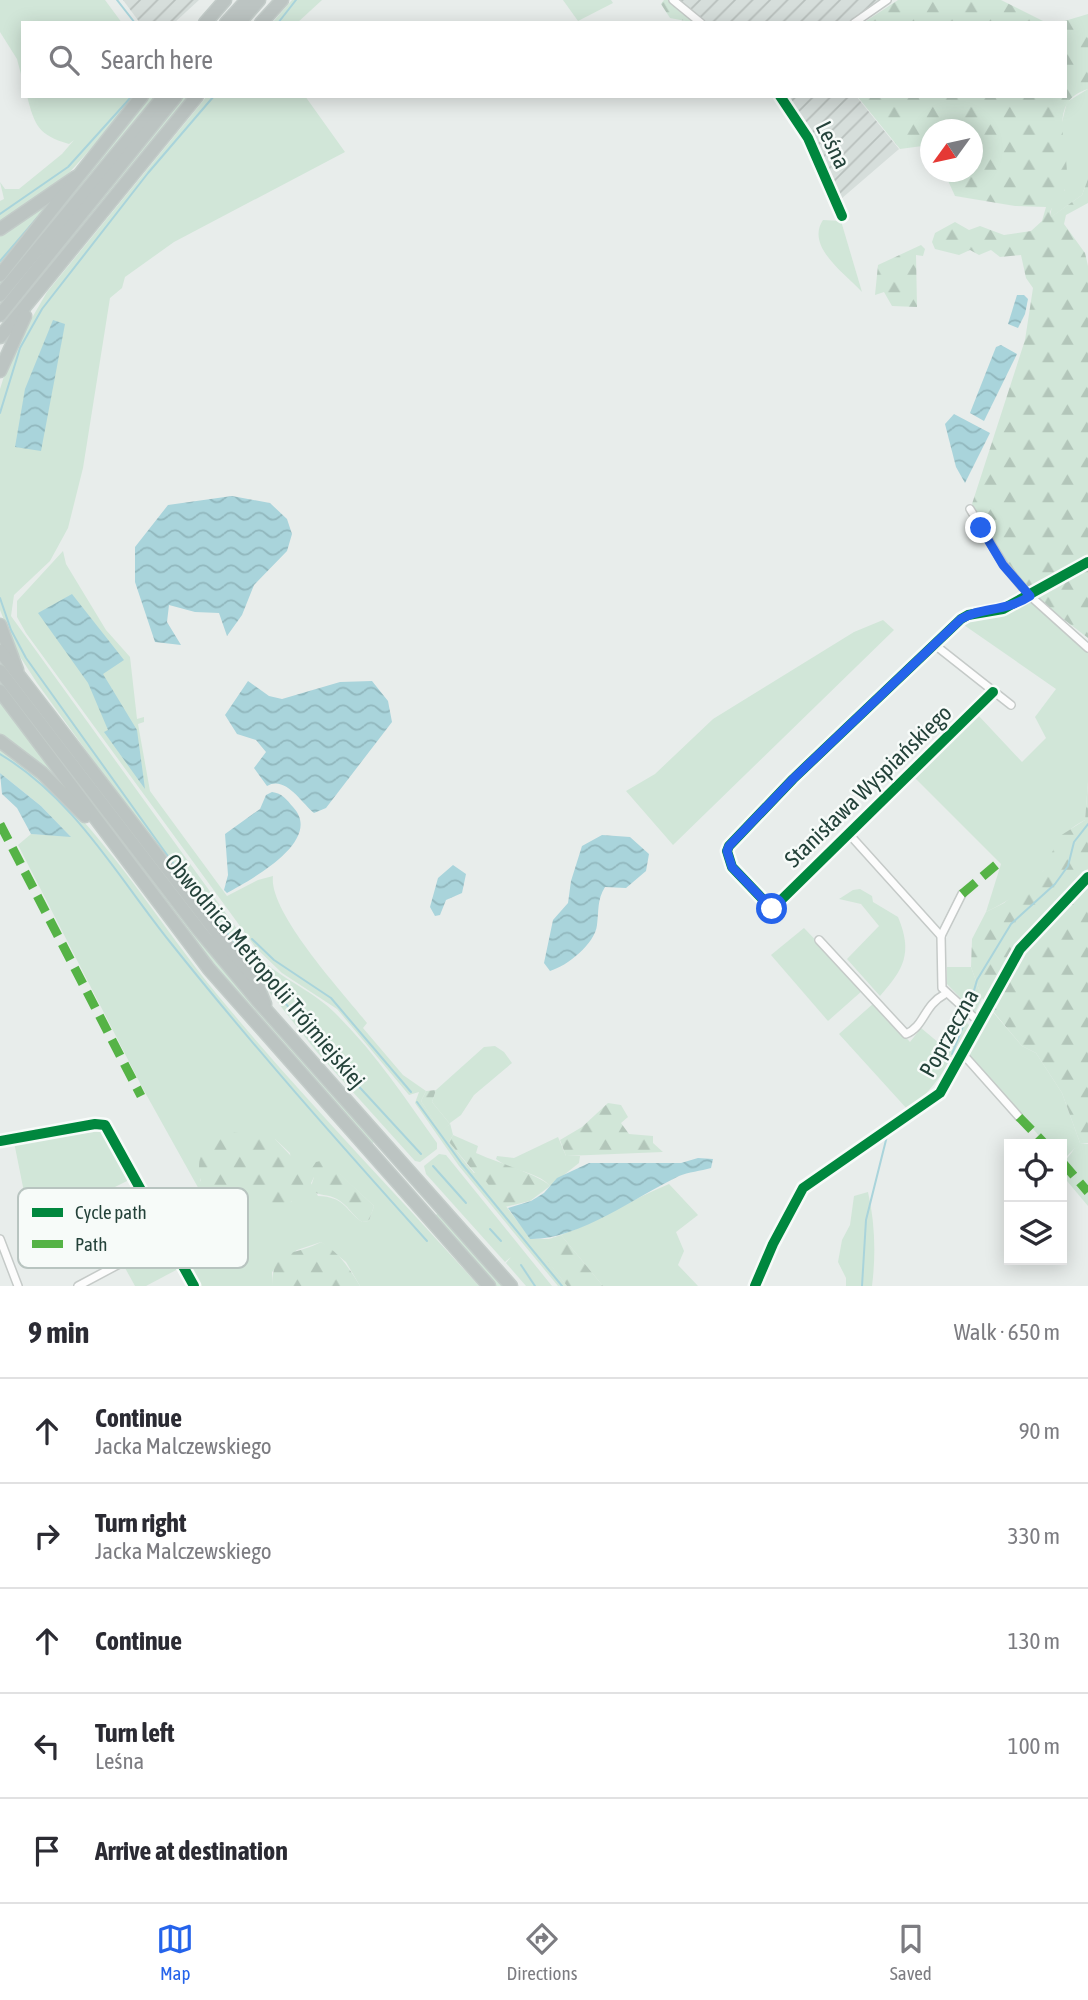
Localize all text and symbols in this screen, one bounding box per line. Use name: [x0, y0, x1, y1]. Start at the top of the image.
search box: [21, 21, 1067, 98]
icon: search: [45, 41, 83, 79]
text: Search here: [101, 45, 213, 75]
street label: Leśna: [811, 117, 855, 173]
north arrow: [920, 119, 983, 182]
route end: [965, 512, 996, 543]
street label: Stanisława Wyspiańskiego: [779, 700, 957, 872]
street label: Obwodnica Metropolii Trójmiejskiej: [159, 849, 371, 1093]
route start: [756, 893, 787, 924]
street label: Poprzeczna: [914, 984, 984, 1082]
map controls: [1004, 1139, 1067, 1265]
button: locate: [1004, 1139, 1067, 1202]
legend: [18, 1188, 248, 1268]
text: Cycle path: [75, 1201, 147, 1223]
button: layers: [1004, 1202, 1067, 1265]
text: Path: [75, 1233, 107, 1255]
text: 9 min: [28, 1315, 89, 1349]
text: Walk · 650 m: [954, 1319, 1060, 1345]
text: Continue: [95, 1403, 182, 1433]
icon: ahead: [28, 1412, 66, 1450]
text: 90 m: [1019, 1418, 1060, 1444]
text: Jacka Malczewskiego: [95, 1433, 272, 1459]
text: Turn right: [95, 1508, 186, 1538]
icon: right: [28, 1517, 66, 1555]
text: 330 m: [1008, 1523, 1060, 1549]
text: Jacka Malczewskiego: [95, 1538, 272, 1564]
icon: ahead: [28, 1622, 66, 1660]
text: Continue: [95, 1626, 182, 1656]
text: 130 m: [1008, 1628, 1060, 1654]
text: Turn left: [95, 1718, 175, 1748]
icon: left: [28, 1727, 66, 1765]
text: 100 m: [1008, 1733, 1060, 1759]
text: Leśna: [95, 1748, 144, 1774]
icon: arrive: [28, 1832, 66, 1870]
text: Arrive at destination: [95, 1836, 288, 1866]
tab: Map: [156, 1920, 194, 1984]
tab: Directions: [507, 1920, 577, 1984]
tab: Saved: [890, 1920, 932, 1984]

